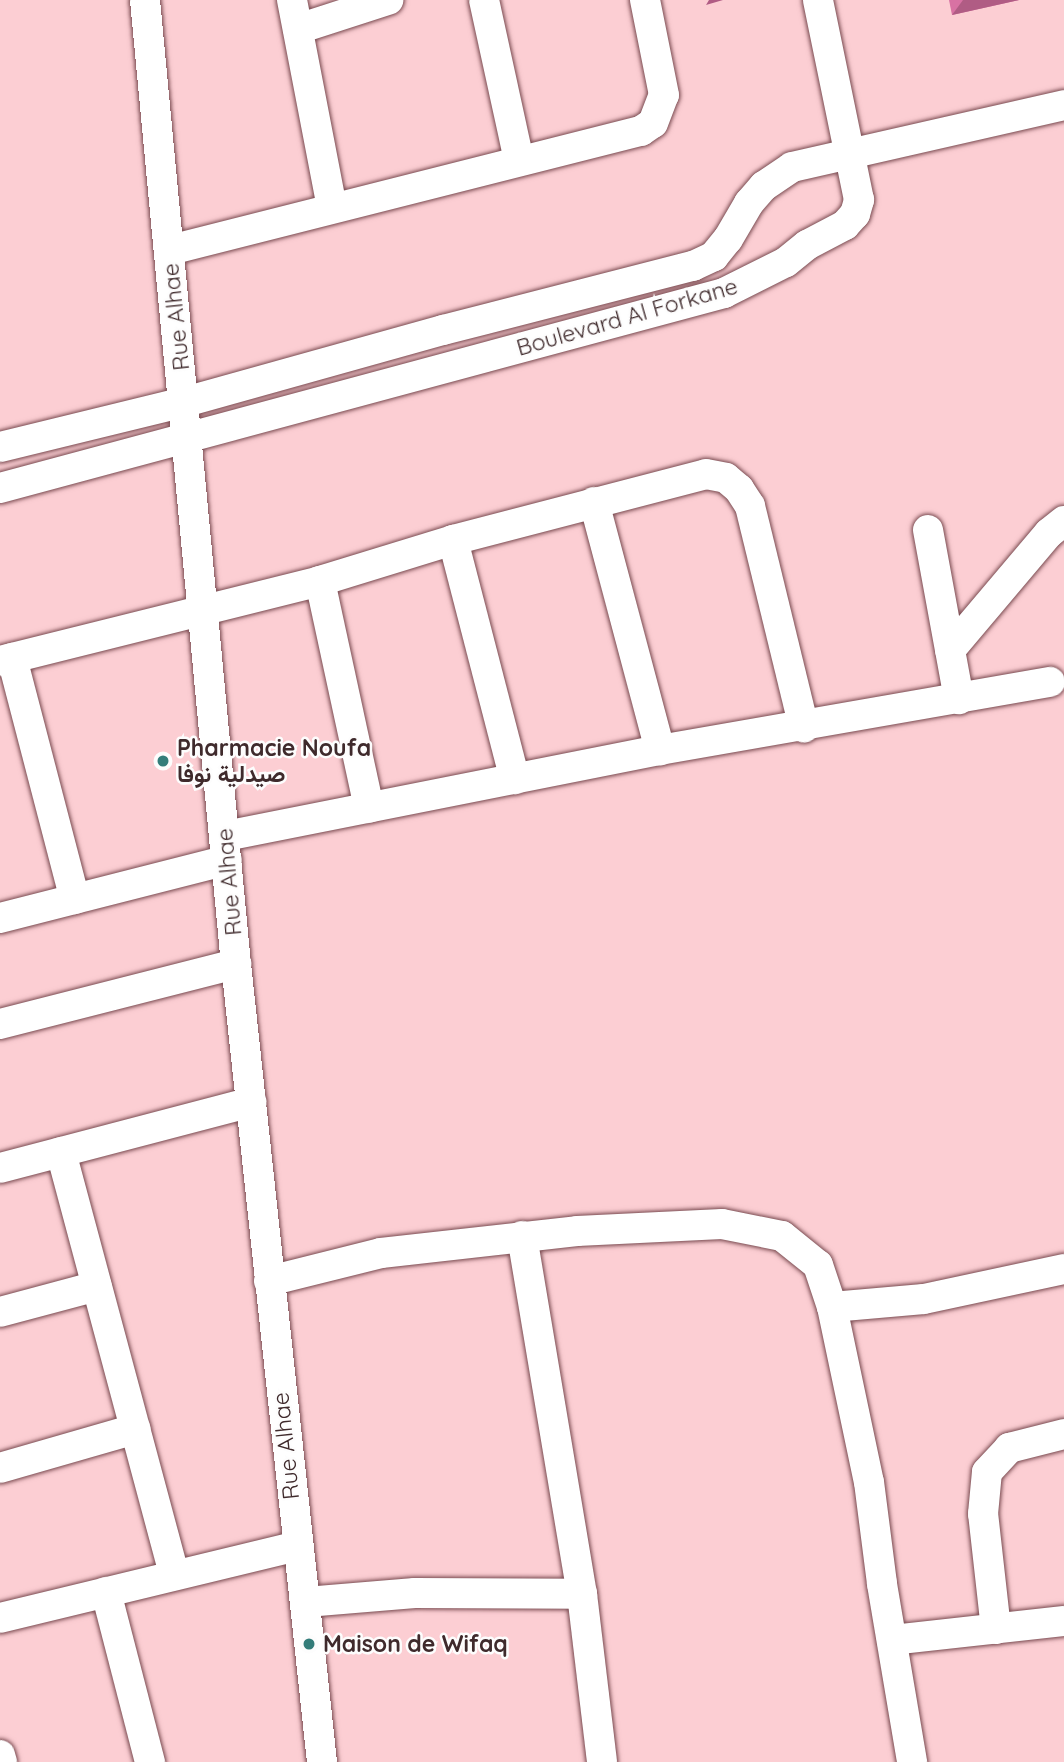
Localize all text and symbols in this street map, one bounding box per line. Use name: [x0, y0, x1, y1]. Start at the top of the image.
street label: Rue Alhae: [157, 262, 195, 372]
street label: Boulevard Al Forkane: [513, 272, 741, 362]
place label: Pharmacie Noufa صيدلية نوفا: [177, 734, 371, 788]
marker: Pharmacie Noufa صيدلية نوفا: [155, 753, 171, 769]
street label: Rue Alhae: [211, 827, 247, 937]
street label: Rue Alhae: [267, 1391, 305, 1501]
place label: Maison de Wifaq: [323, 1630, 508, 1658]
marker: Maison de Wifaq: [301, 1636, 317, 1652]

